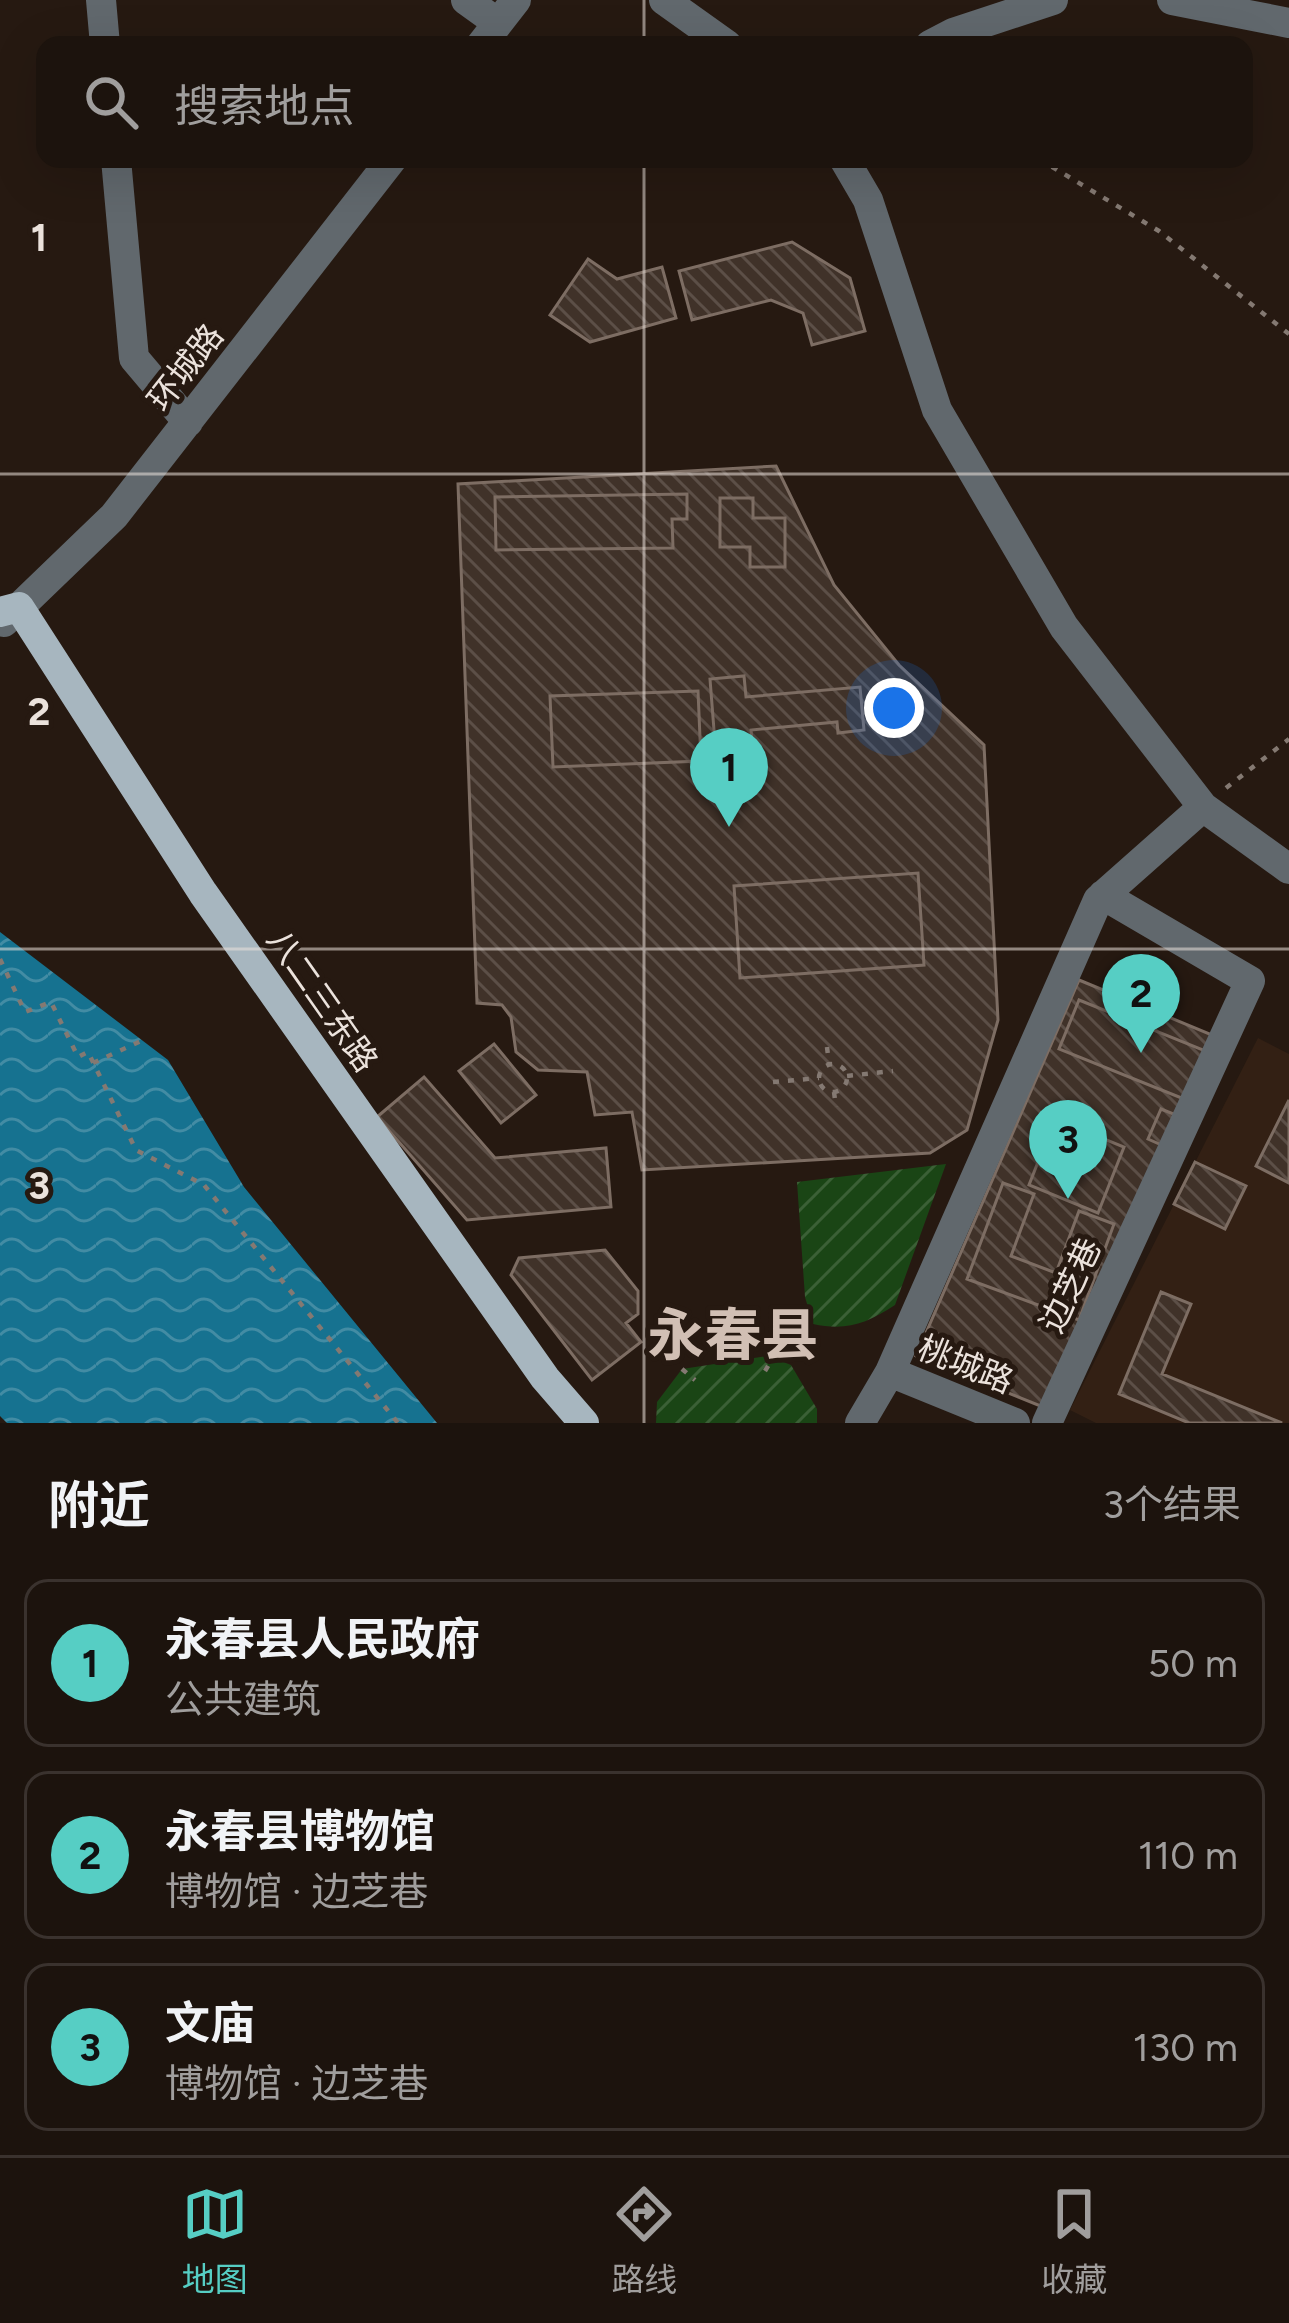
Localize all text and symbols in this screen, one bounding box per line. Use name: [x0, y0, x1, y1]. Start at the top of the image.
search box: [36, 36, 1253, 168]
icon: search: [78, 69, 144, 135]
text: 搜索地点: [174, 79, 354, 133]
text: 1: [31, 214, 47, 261]
street label: 环城路: [140, 316, 231, 418]
your location: [864, 678, 924, 738]
text: 2: [28, 688, 50, 735]
pin: 1: [690, 728, 768, 827]
street label: 八二三东路: [259, 922, 386, 1079]
pin: 2: [1102, 954, 1180, 1053]
pin: 3: [1029, 1100, 1107, 1199]
text: 3: [28, 1162, 50, 1209]
street label: 边芝巷: [1032, 1232, 1109, 1338]
district label: 永春县: [648, 1301, 819, 1369]
street label: 桃城路: [913, 1328, 1019, 1401]
text: 附近: [48, 1475, 150, 1536]
text: 3个结果: [1103, 1481, 1241, 1528]
text: 永春县人民政府: [165, 1612, 480, 1666]
text: 1: [82, 1640, 98, 1687]
text: 50 m: [1148, 1640, 1238, 1687]
text: 公共建筑: [165, 1676, 321, 1723]
text: 永春县博物馆: [165, 1804, 435, 1858]
text: 2: [79, 1832, 101, 1879]
text: 110 m: [1138, 1832, 1238, 1879]
text: 博物馆 · 边芝巷: [165, 1868, 428, 1915]
text: 文庙: [165, 1996, 255, 2050]
text: 3: [79, 2024, 101, 2071]
text: 130 m: [1133, 2024, 1238, 2071]
text: 博物馆 · 边芝巷: [165, 2060, 428, 2107]
tab: 地图: [182, 2181, 248, 2301]
tab: 路线: [611, 2181, 677, 2301]
tab: 收藏: [1041, 2181, 1107, 2301]

